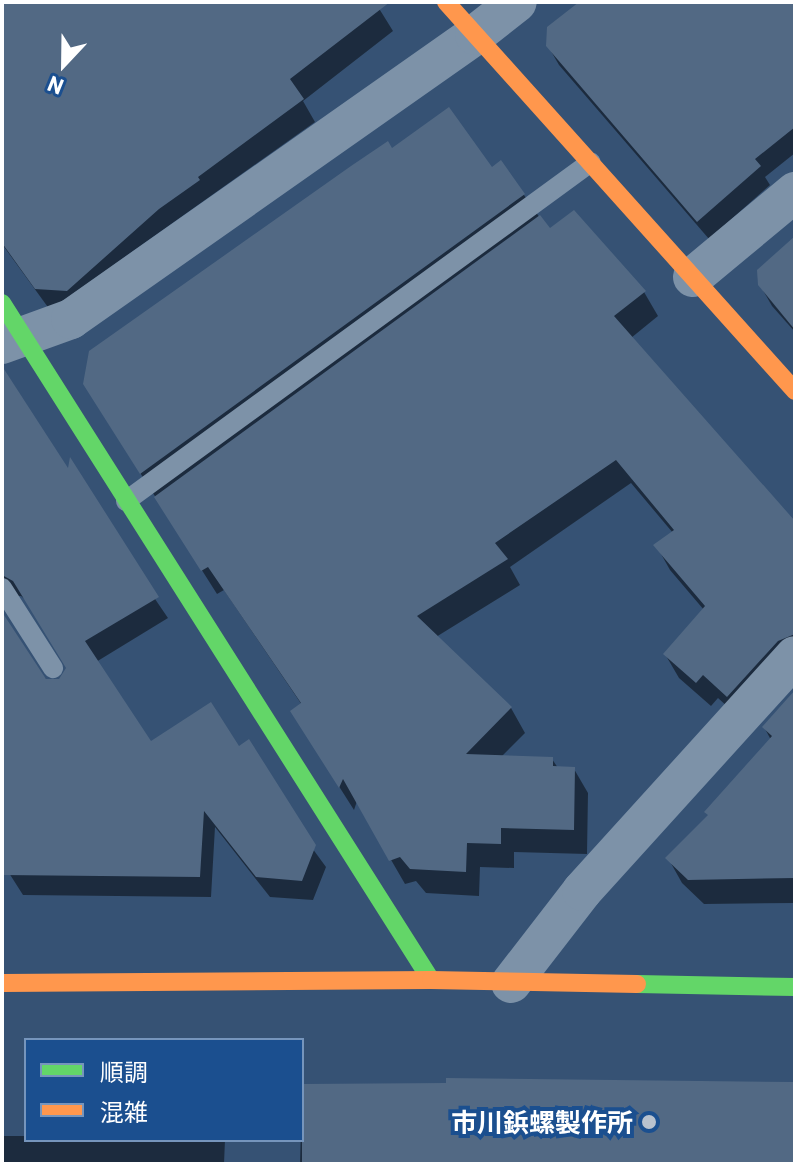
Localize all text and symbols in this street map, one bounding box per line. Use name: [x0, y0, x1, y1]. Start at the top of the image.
north arrow: [24, 24, 104, 104]
text: N: [43, 71, 67, 101]
legend: [24, 1038, 304, 1142]
text: 順調: [100, 1057, 148, 1086]
text: 混雑: [100, 1097, 148, 1126]
place label: 市川鋲螺製作所: [451, 1106, 633, 1138]
marker: 市川鋲螺製作所: [640, 1113, 658, 1131]

